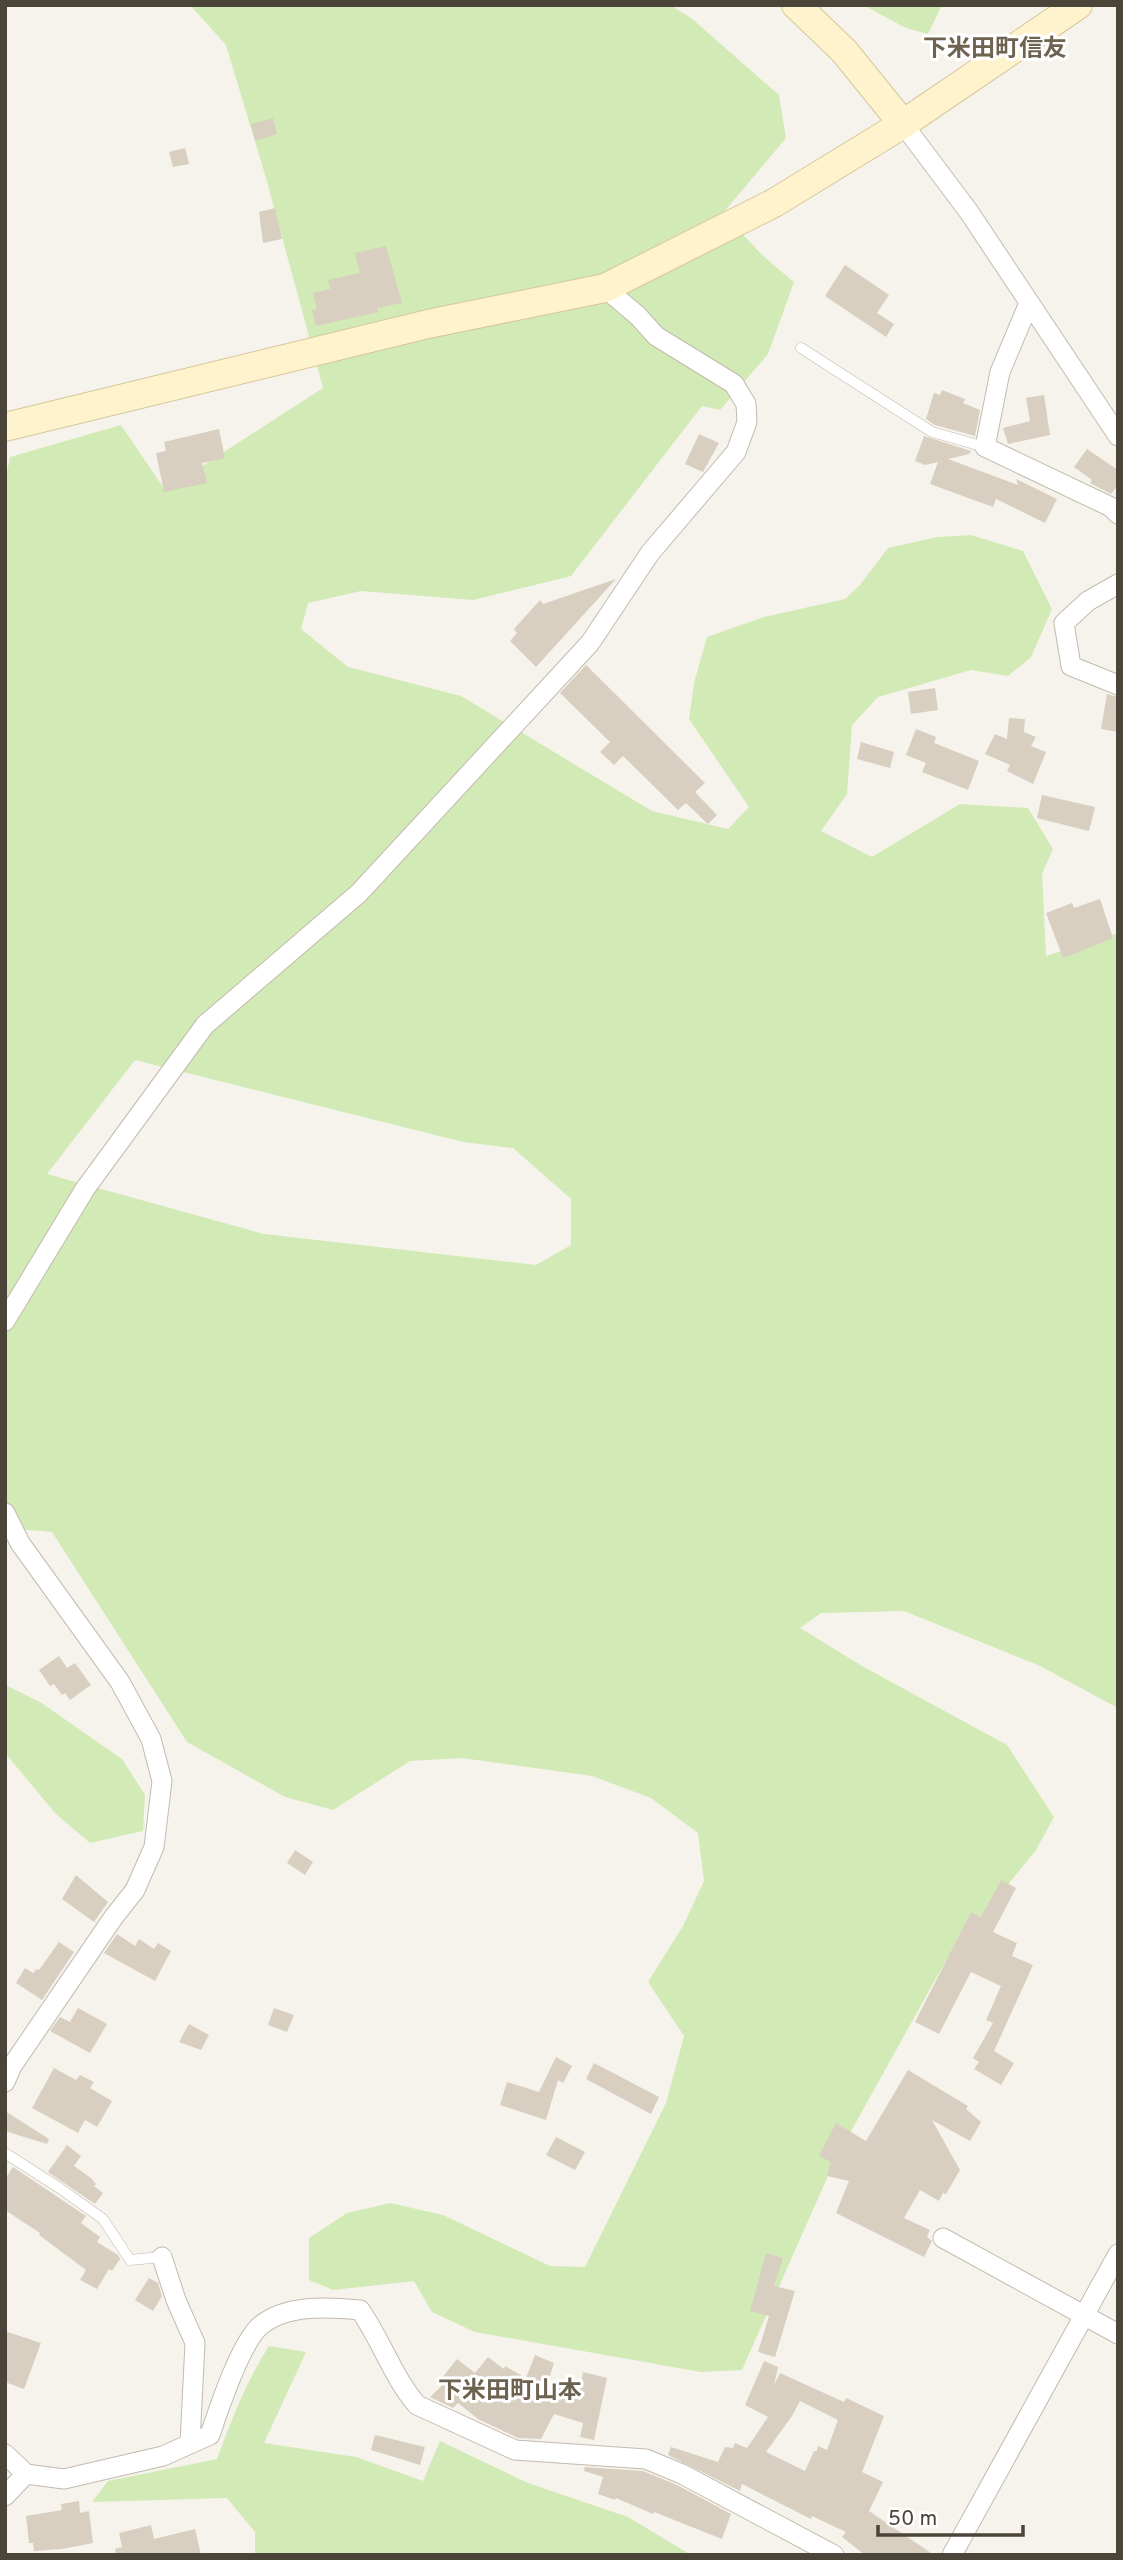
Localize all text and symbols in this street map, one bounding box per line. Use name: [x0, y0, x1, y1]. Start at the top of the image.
district label: 下米田町信友: [923, 35, 1067, 65]
district label: 下米田町山本: [438, 2377, 582, 2407]
scale bar: [878, 2494, 1023, 2538]
text: 50 m: [888, 2506, 937, 2533]

